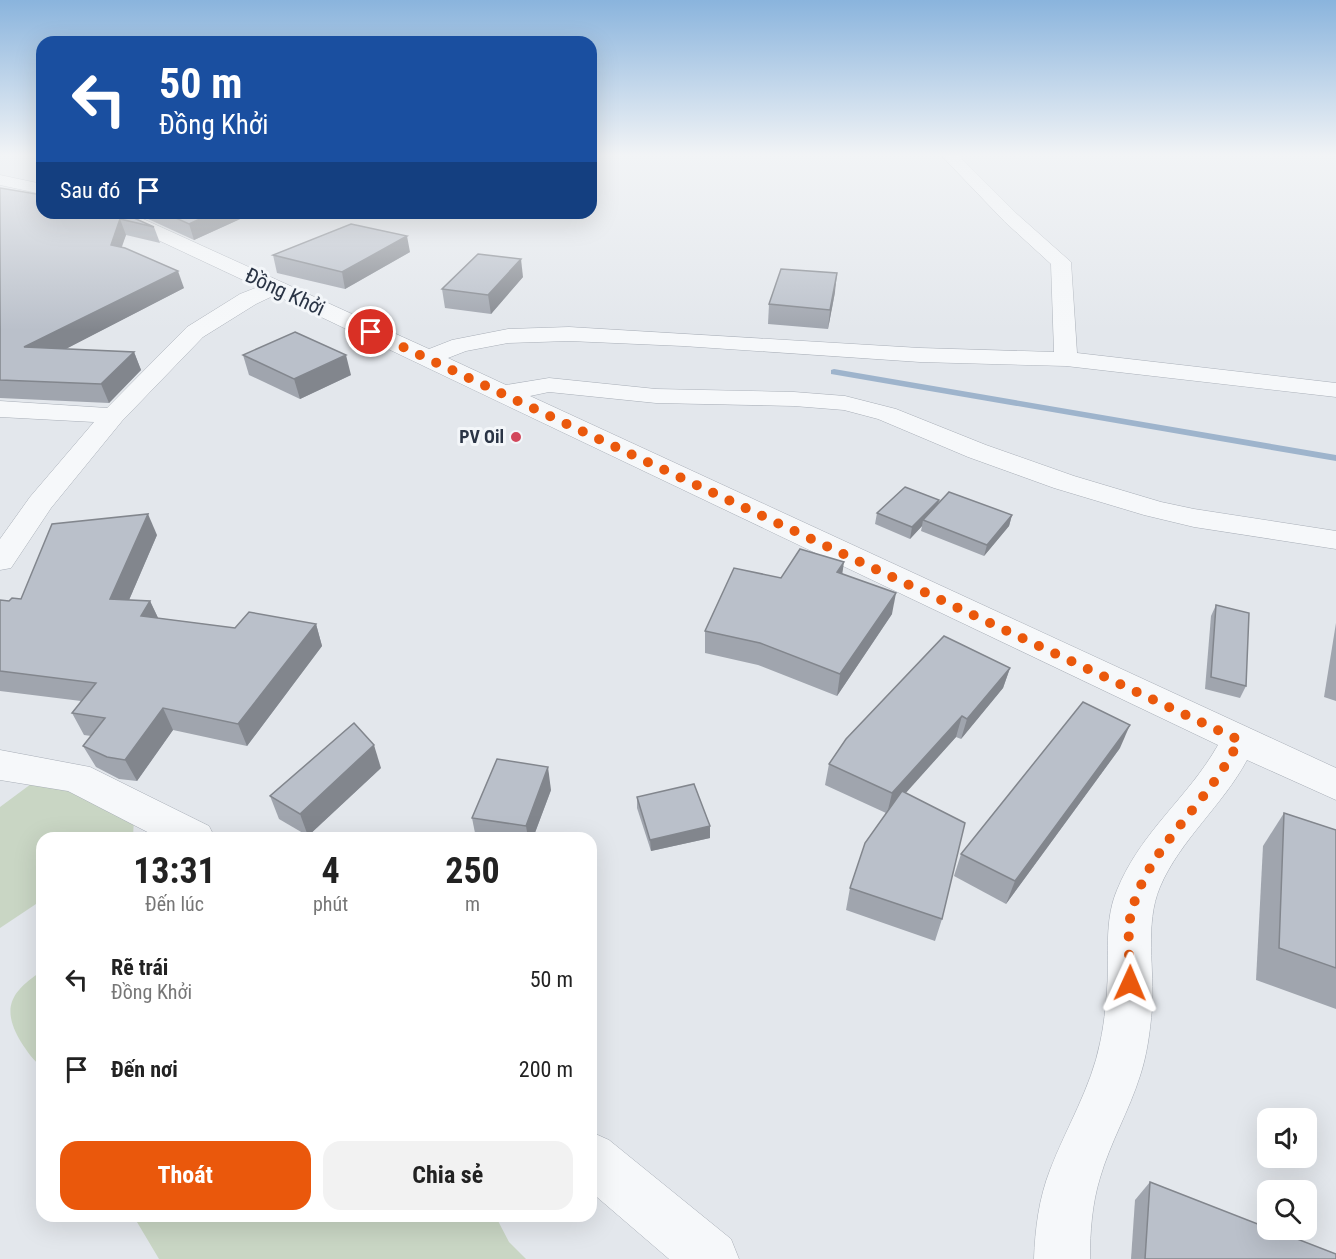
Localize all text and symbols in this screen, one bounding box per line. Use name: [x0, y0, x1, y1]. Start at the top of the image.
text: 50 m: [159, 59, 242, 108]
icon: left: [60, 60, 138, 138]
text: Đồng Khởi: [159, 109, 269, 141]
icon: arrive: [132, 174, 165, 207]
text: Sau đó: [60, 178, 120, 203]
street label: Đồng Khởi: [241, 263, 329, 321]
pin: [345, 306, 396, 357]
icon: arrive: [354, 315, 387, 348]
place label: PV Oil: [459, 426, 504, 447]
marker: PV Oil: [509, 430, 523, 444]
text: 13:31: [133, 850, 216, 892]
text: 4: [321, 850, 340, 892]
text: 250: [445, 850, 500, 892]
text: Đến lúc: [145, 892, 204, 916]
text: phút: [313, 892, 348, 916]
text: m: [465, 892, 480, 916]
position arrow: [1098, 951, 1162, 1015]
text: Rẽ trái: [111, 955, 168, 980]
icon: left: [60, 963, 93, 996]
text: 50 m: [530, 967, 573, 992]
text: Đồng Khởi: [111, 980, 192, 1004]
icon: arrive: [60, 1053, 93, 1086]
text: Đến nơi: [111, 1057, 178, 1082]
text: 200 m: [519, 1057, 573, 1082]
map controls: [1257, 1108, 1317, 1240]
button: sound: [1257, 1108, 1317, 1168]
button: Thoát: [60, 1141, 311, 1210]
button: Chia sẻ: [323, 1141, 573, 1210]
button: search: [1257, 1180, 1317, 1240]

